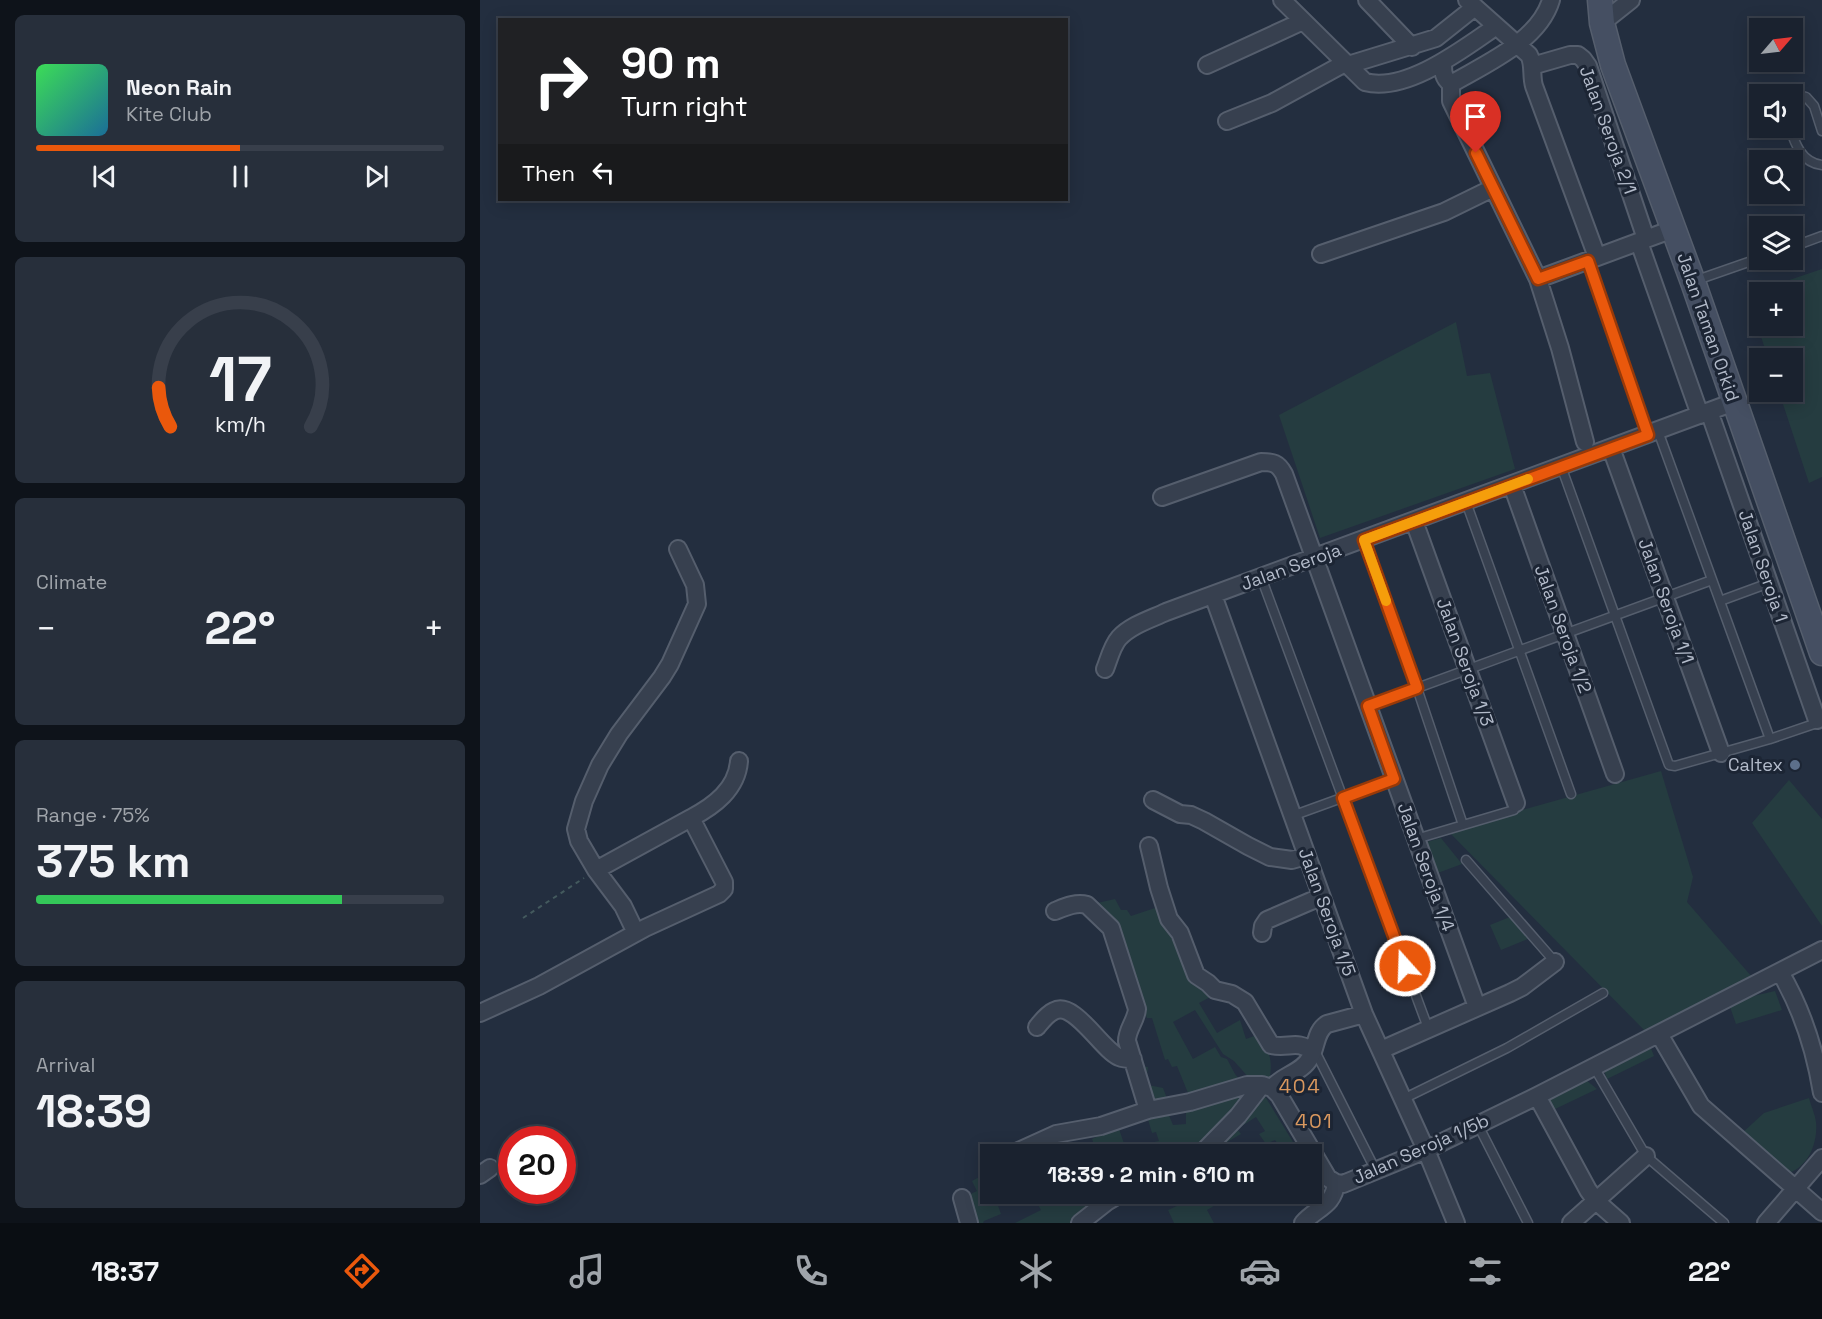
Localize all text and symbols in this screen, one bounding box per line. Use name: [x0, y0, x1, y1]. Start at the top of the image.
north arrow: [1749, 18, 1803, 72]
map controls: [1749, 18, 1803, 402]
text: 90 m: [621, 37, 721, 90]
icon: right: [522, 42, 600, 120]
street label: Jalan Seroja 2/1: [1575, 63, 1642, 197]
text: Neon Rain: [126, 73, 232, 101]
button: sound: [1749, 84, 1803, 138]
text: Turn right: [621, 89, 748, 124]
pin: [1450, 91, 1501, 153]
icon: arrive: [1459, 100, 1492, 133]
text: Kite Club: [126, 101, 212, 127]
button: search: [1749, 150, 1803, 204]
icon: left: [587, 156, 620, 189]
text: Then: [522, 159, 575, 187]
icon: previous: [88, 160, 121, 193]
icon: pause: [224, 160, 257, 193]
icon: next: [360, 160, 393, 193]
button: layers: [1749, 216, 1803, 270]
street label: Jalan Taman Orkid: [1672, 249, 1745, 404]
button: +: [1749, 282, 1803, 336]
text: 17: [209, 340, 271, 419]
button: −: [1749, 348, 1803, 402]
text: km/h: [214, 411, 266, 438]
street label: Jalan Seroja 1: [1734, 507, 1793, 625]
street label: Jalan Seroja 1/1: [1633, 535, 1700, 667]
street label: Jalan Seroja: [1238, 538, 1344, 595]
street label: Jalan Seroja 1/2: [1530, 562, 1597, 696]
text: Climate: [36, 569, 107, 595]
street label: Jalan Seroja 1/3: [1432, 595, 1499, 729]
text: 22°: [204, 600, 276, 657]
text: −: [36, 608, 56, 650]
text: +: [424, 608, 444, 650]
place label: Caltex: [1728, 753, 1783, 776]
marker: Caltex: [1788, 758, 1802, 772]
street label: Jalan Seroja 1/4: [1393, 799, 1460, 934]
text: Range · 75%: [36, 802, 150, 828]
text: 375 km: [36, 833, 191, 890]
street label: Jalan Seroja 1/5: [1294, 845, 1361, 979]
position arrow: [1373, 934, 1437, 998]
text: Arrival: [36, 1052, 95, 1078]
district label: 404: [1279, 1073, 1321, 1099]
text: 18:39: [36, 1083, 152, 1140]
district label: 401: [1295, 1108, 1333, 1134]
street label: Jalan Seroja 1/5b: [1349, 1108, 1492, 1189]
speed limit sign: 20: [498, 1126, 576, 1204]
text: 18:39 · 2 min · 610 m: [1047, 1160, 1255, 1188]
icon: directions: [341, 1250, 383, 1292]
icon: music: [566, 1250, 608, 1292]
icon: phone: [790, 1250, 832, 1292]
icon: climate: [1015, 1250, 1057, 1292]
icon: car: [1239, 1250, 1281, 1292]
icon: filters: [1464, 1250, 1506, 1292]
text: 18:37: [91, 1254, 159, 1289]
text: 22°: [1688, 1254, 1731, 1289]

